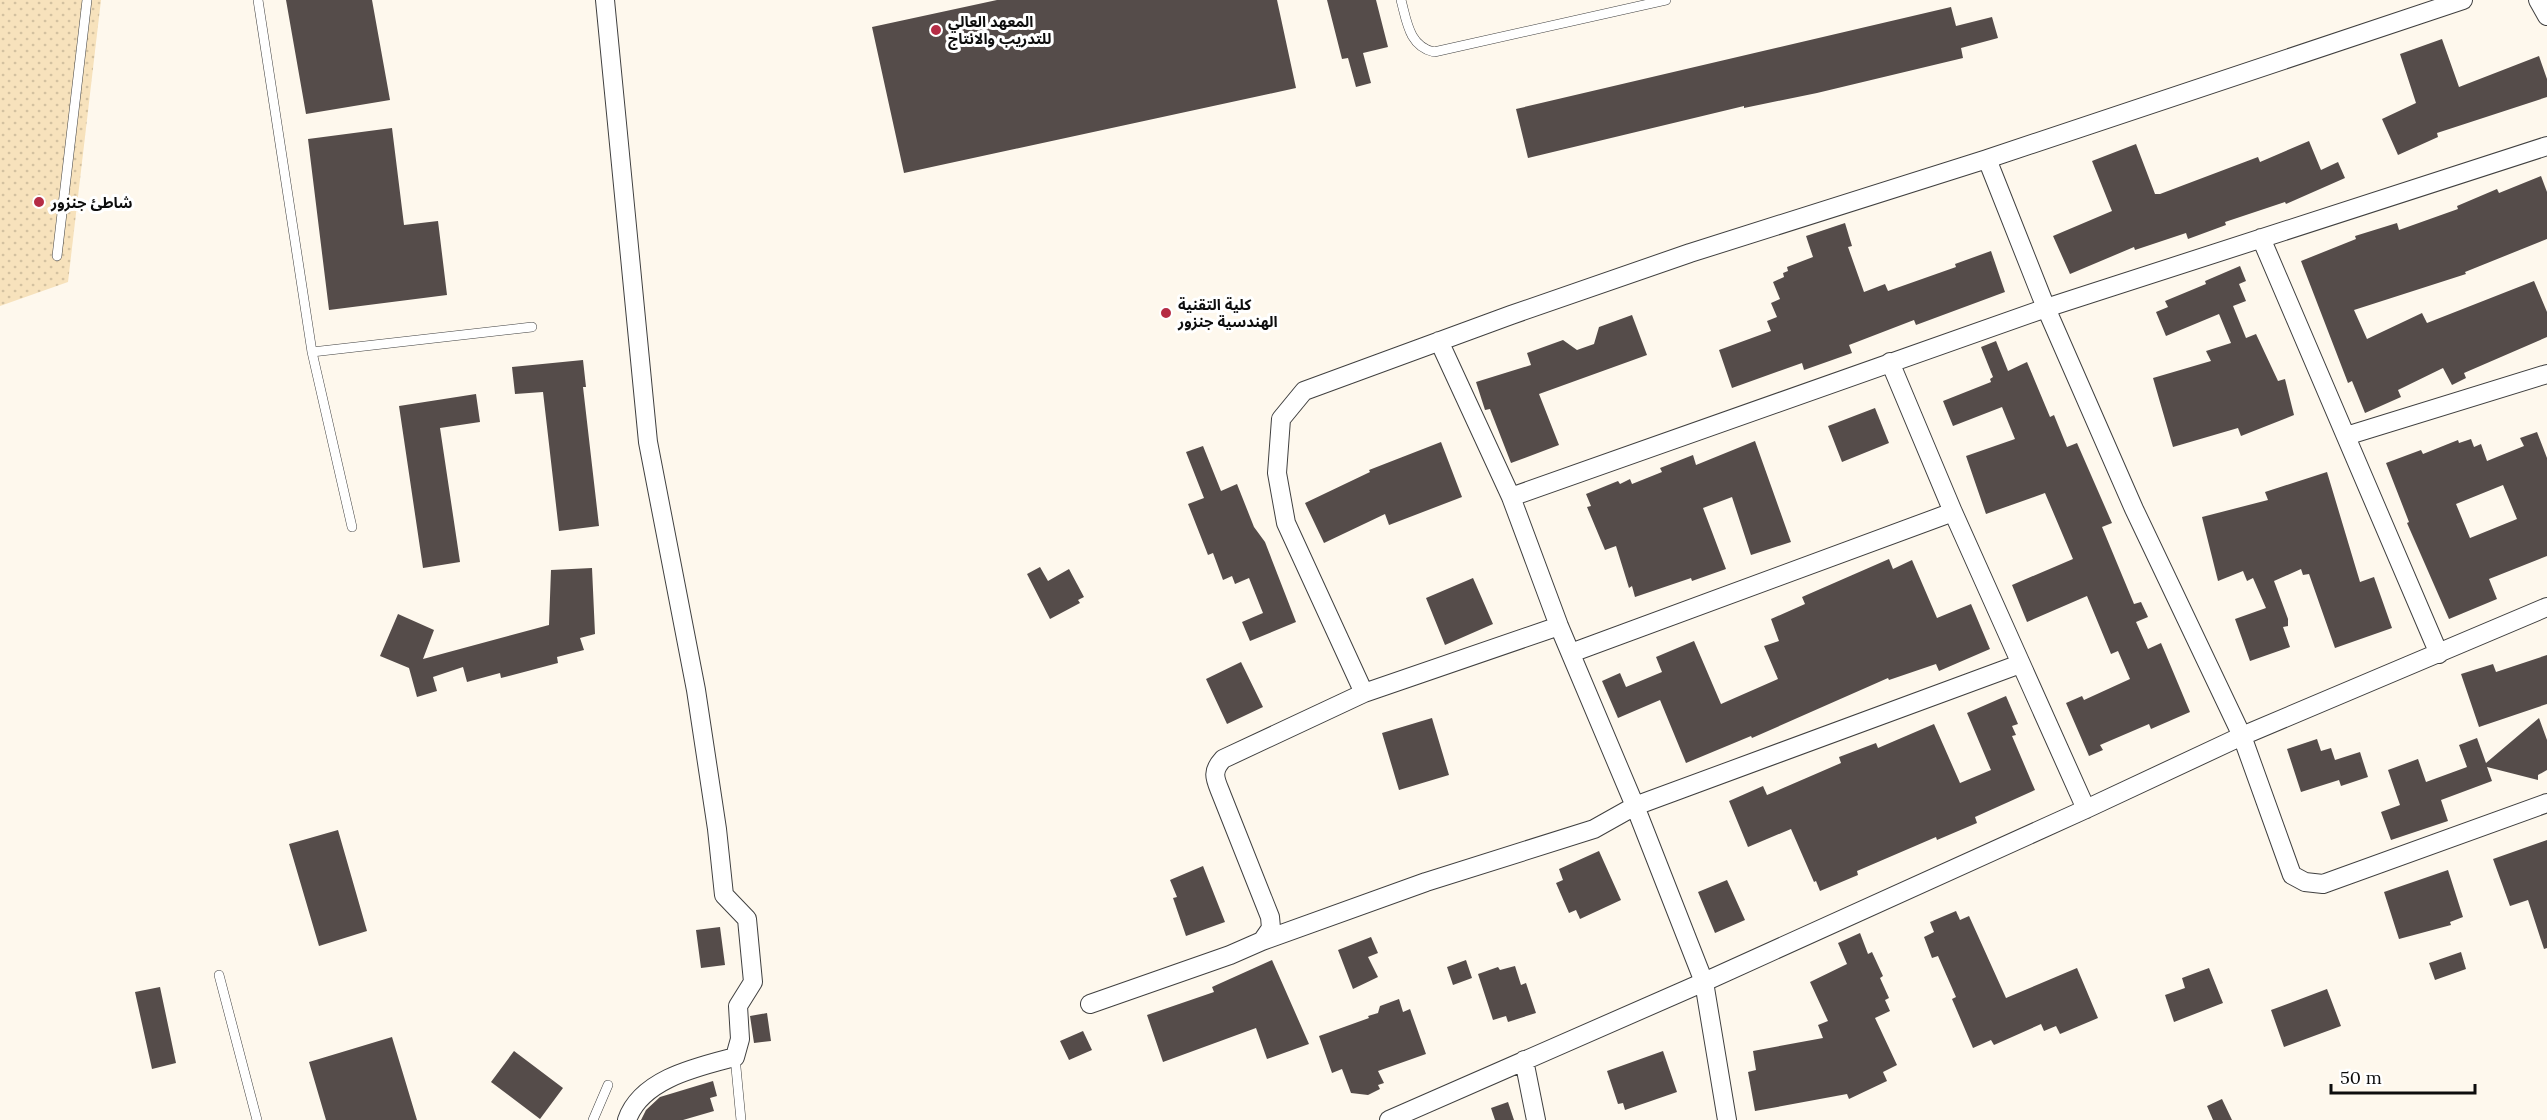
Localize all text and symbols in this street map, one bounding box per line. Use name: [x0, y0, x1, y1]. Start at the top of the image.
place label: المعهد العالي للتدريب والانتاج: [948, 12, 1051, 50]
marker: المعهد العالي للتدريب والانتاج: [929, 23, 943, 37]
place label: شاطئ جنزور: [50, 193, 133, 212]
marker: شاطئ جنزور: [32, 195, 46, 209]
place label: كلية التقنية الهندسية جنزور: [1177, 295, 1278, 331]
marker: كلية التقنية الهندسية جنزور: [1159, 306, 1173, 320]
scale bar: [2331, 1057, 2475, 1095]
text: 50 m: [2340, 1066, 2382, 1089]

